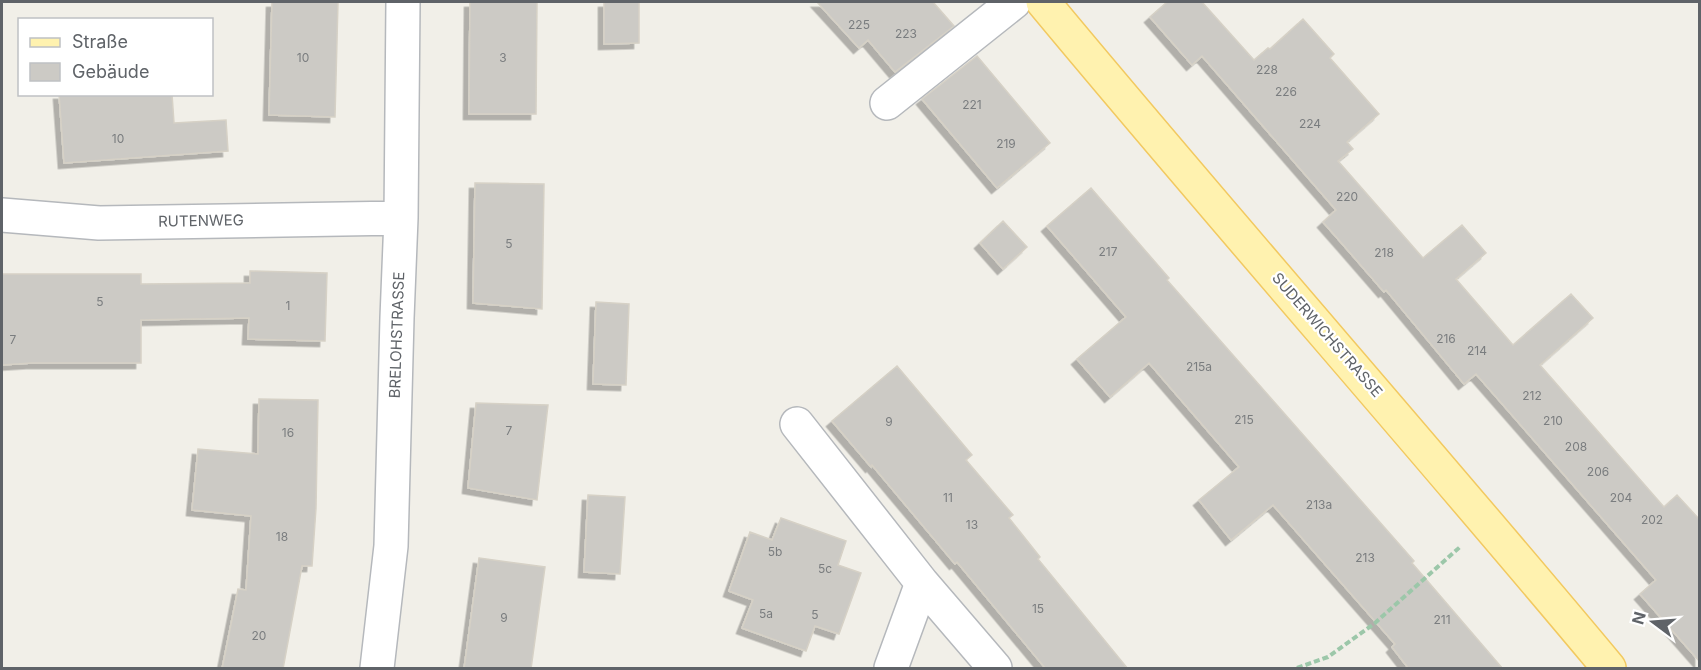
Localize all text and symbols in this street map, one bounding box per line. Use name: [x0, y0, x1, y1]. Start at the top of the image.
house number: 225: [848, 17, 870, 32]
legend: [18, 18, 213, 96]
house number: 223: [895, 26, 917, 41]
text: Straße: [72, 31, 128, 52]
house number: 10: [297, 50, 309, 65]
house number: 3: [499, 50, 507, 65]
text: Gebäude: [72, 61, 149, 82]
house number: 228: [1256, 62, 1278, 77]
house number: 226: [1275, 84, 1297, 99]
house number: 221: [962, 97, 982, 112]
house number: 224: [1299, 116, 1321, 131]
house number: 10: [112, 131, 124, 146]
house number: 219: [996, 136, 1016, 151]
house number: 220: [1336, 189, 1358, 204]
street label: RUTENWEG: [158, 210, 244, 231]
house number: 5: [505, 236, 513, 251]
house number: 217: [1099, 244, 1118, 259]
house number: 218: [1374, 245, 1394, 260]
street label: SUDERWICHSTRASSE: [1268, 269, 1387, 401]
street label: BRELOHSTRASSE: [385, 271, 408, 399]
house number: 5: [96, 294, 104, 309]
house number: 1: [286, 298, 290, 313]
house number: 216: [1436, 331, 1456, 346]
house number: 7: [10, 332, 17, 347]
house number: 214: [1467, 343, 1487, 358]
house number: 215a: [1186, 359, 1212, 374]
house number: 212: [1522, 388, 1542, 403]
house number: 215: [1234, 412, 1254, 427]
house number: 210: [1543, 413, 1563, 428]
house number: 9: [885, 414, 893, 429]
house number: 7: [506, 423, 513, 438]
house number: 16: [282, 425, 294, 440]
house number: 208: [1565, 439, 1587, 454]
house number: 206: [1587, 464, 1609, 479]
house number: 11: [943, 490, 953, 505]
house number: 204: [1610, 490, 1633, 505]
house number: 213a: [1306, 497, 1332, 512]
house number: 202: [1641, 512, 1663, 527]
house number: 13: [966, 517, 978, 532]
house number: 18: [276, 529, 288, 544]
house number: 5b: [768, 544, 782, 559]
house number: 213: [1355, 550, 1375, 565]
house number: 5c: [818, 561, 832, 576]
north arrow: [1623, 592, 1683, 652]
house number: 15: [1032, 601, 1044, 616]
house number: 5a: [759, 606, 773, 621]
house number: 5: [811, 607, 819, 622]
text: N: [1627, 609, 1650, 626]
house number: 9: [500, 610, 508, 625]
house number: 211: [1433, 612, 1451, 627]
house number: 20: [252, 628, 266, 643]

